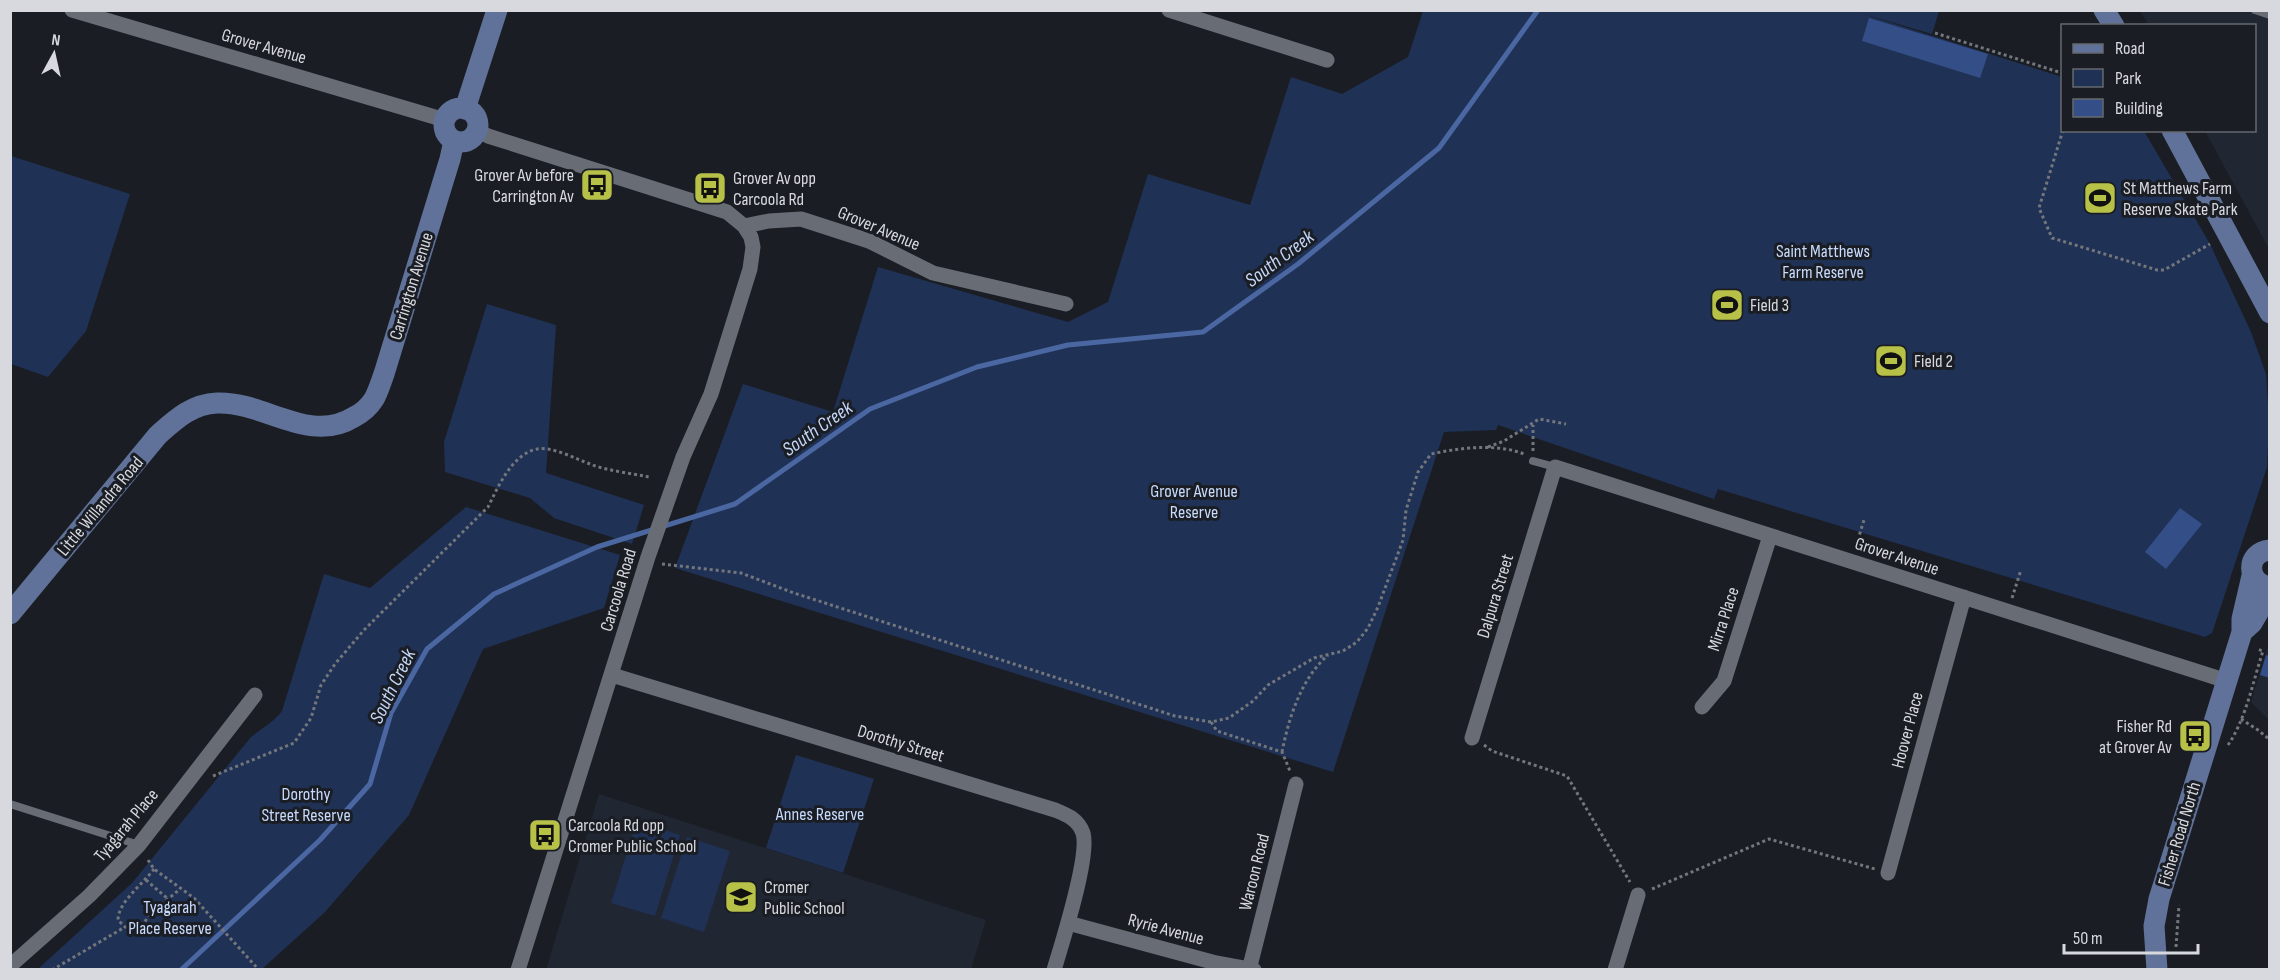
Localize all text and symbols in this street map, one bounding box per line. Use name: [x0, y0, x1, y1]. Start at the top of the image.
north arrow: [24, 24, 84, 84]
street label: Grover Avenue: [219, 24, 309, 69]
legend: [2061, 24, 2256, 132]
text: N: [50, 31, 61, 51]
text: Road: [2115, 38, 2145, 59]
text: Park: [2115, 68, 2141, 89]
text: Building: [2115, 98, 2163, 119]
place label: Grover Av before Carrington Av: [474, 165, 574, 207]
bus stop icon: Grover Av before Carrington Av: [579, 167, 615, 203]
place label: Grover Av opp Carcoola Rd: [733, 168, 816, 210]
bus stop icon: Grover Av opp Carcoola Rd: [692, 170, 728, 206]
place label: St Matthews Farm Reserve Skate Park: [2123, 178, 2238, 220]
sports icon: St Matthews Farm Reserve Skate Park: [2082, 180, 2118, 216]
street label: Grover Avenue: [835, 202, 923, 255]
water label: South Creek: [1240, 225, 1319, 292]
street label: Carrington Avenue: [385, 230, 438, 342]
park label: Saint Matthews Farm Reserve: [1776, 241, 1870, 283]
sports icon: Field 3: [1709, 287, 1745, 323]
place label: Field 3: [1750, 295, 1789, 316]
sports icon: Field 2: [1873, 343, 1909, 379]
place label: Field 2: [1914, 351, 1953, 372]
water label: South Creek: [778, 396, 858, 462]
street label: Little Willandra Road: [53, 452, 148, 560]
park label: Grover Avenue Reserve: [1150, 481, 1238, 523]
street label: Grover Avenue: [1852, 533, 1942, 580]
street label: Carcoola Road: [596, 546, 641, 634]
street label: Dalpura Street: [1473, 551, 1518, 641]
street label: Mirra Place: [1703, 584, 1744, 654]
water label: South Creek: [365, 645, 421, 728]
street label: Hoover Place: [1887, 690, 1928, 771]
place label: Fisher Rd at Grover Av: [2099, 716, 2172, 758]
bus stop icon: Fisher Rd at Grover Av: [2177, 718, 2213, 754]
street label: Dorothy Street: [855, 720, 947, 767]
street label: Fisher Road North: [2154, 779, 2205, 889]
park label: Dorothy Street Reserve: [261, 784, 351, 826]
street label: Tyagarah Place: [90, 785, 163, 866]
park label: Annes Reserve: [775, 804, 864, 825]
place label: Carcoola Rd opp Cromer Public School: [568, 815, 696, 857]
bus stop icon: Carcoola Rd opp Cromer Public School: [527, 817, 563, 853]
street label: Waroon Road: [1235, 831, 1274, 913]
place label: Cromer Public School: [764, 877, 845, 919]
school or university icon: Cromer Public School: [723, 879, 759, 915]
park label: Tyagarah Place Reserve: [128, 897, 212, 939]
street label: Ryrie Avenue: [1126, 909, 1206, 950]
scale bar: [2064, 917, 2198, 955]
text: 50 m: [2073, 928, 2103, 949]

